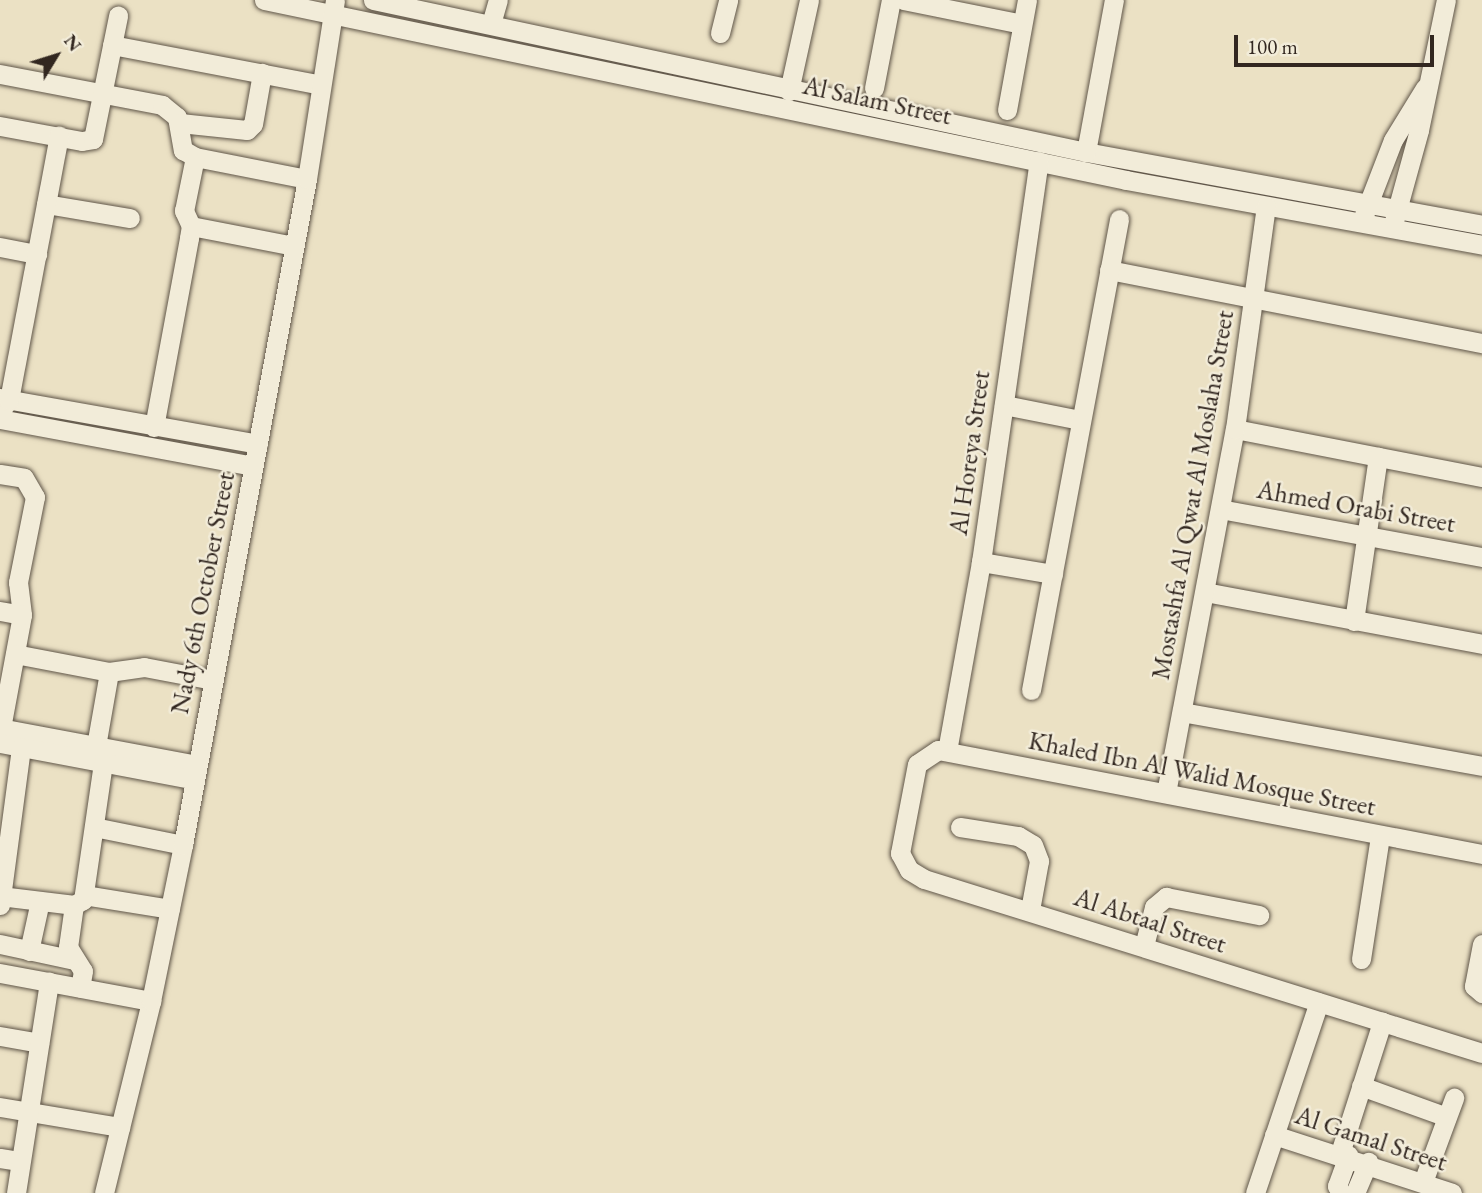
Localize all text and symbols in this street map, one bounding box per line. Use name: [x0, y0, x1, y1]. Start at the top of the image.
north arrow: [21, 21, 91, 91]
scale bar: [1237, 21, 1436, 65]
text: N: [58, 29, 88, 57]
text: 100 m: [1247, 33, 1298, 60]
street label: Al Salam Street: [800, 70, 954, 132]
street label: Mostashfa Al Qwat Al Moslaha Street: [1145, 308, 1241, 682]
street label: Al Horeya Street: [943, 369, 997, 537]
street label: Nady 6th October Street: [164, 469, 242, 717]
street label: Ahmed Orabi Street: [1254, 474, 1458, 540]
street label: Khaled Ibn Al Walid Mosque Street: [1026, 725, 1378, 823]
street label: Al Abtaal Street: [1070, 882, 1230, 960]
street label: Al Gamal Street: [1291, 1100, 1451, 1178]

